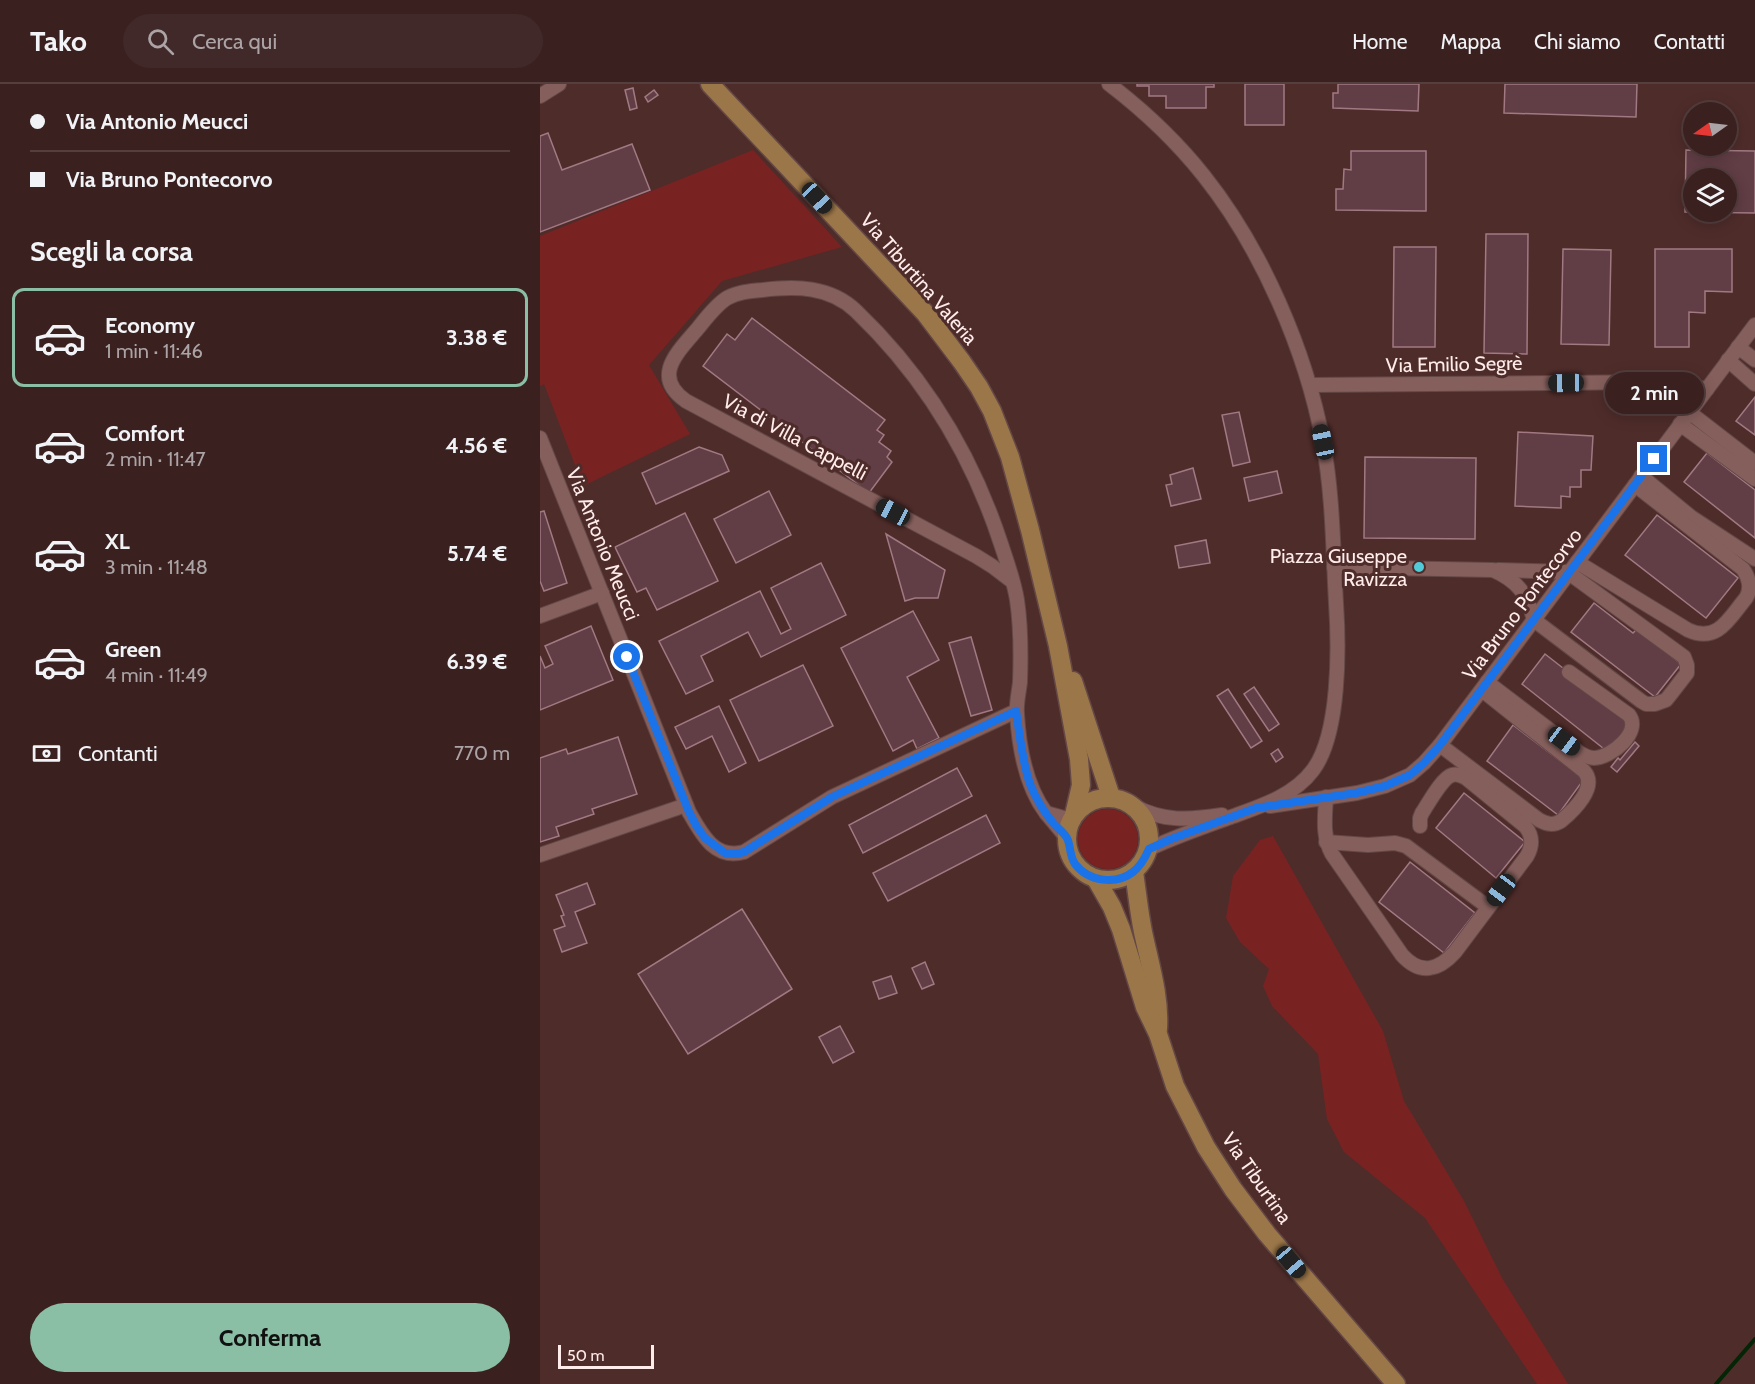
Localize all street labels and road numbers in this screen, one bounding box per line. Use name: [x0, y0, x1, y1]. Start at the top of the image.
street label: Via Tiburtina Valeria: [855, 208, 983, 350]
street label: Via Emilio Segrè: [1385, 351, 1523, 377]
street label: Via di Villa Cappelli: [719, 389, 871, 485]
street label: Via Antonio Meucci: [561, 464, 645, 624]
street label: Via Bruno Pontecorvo: [1457, 523, 1587, 685]
street label: Via Tiburtina: [1217, 1128, 1297, 1229]

